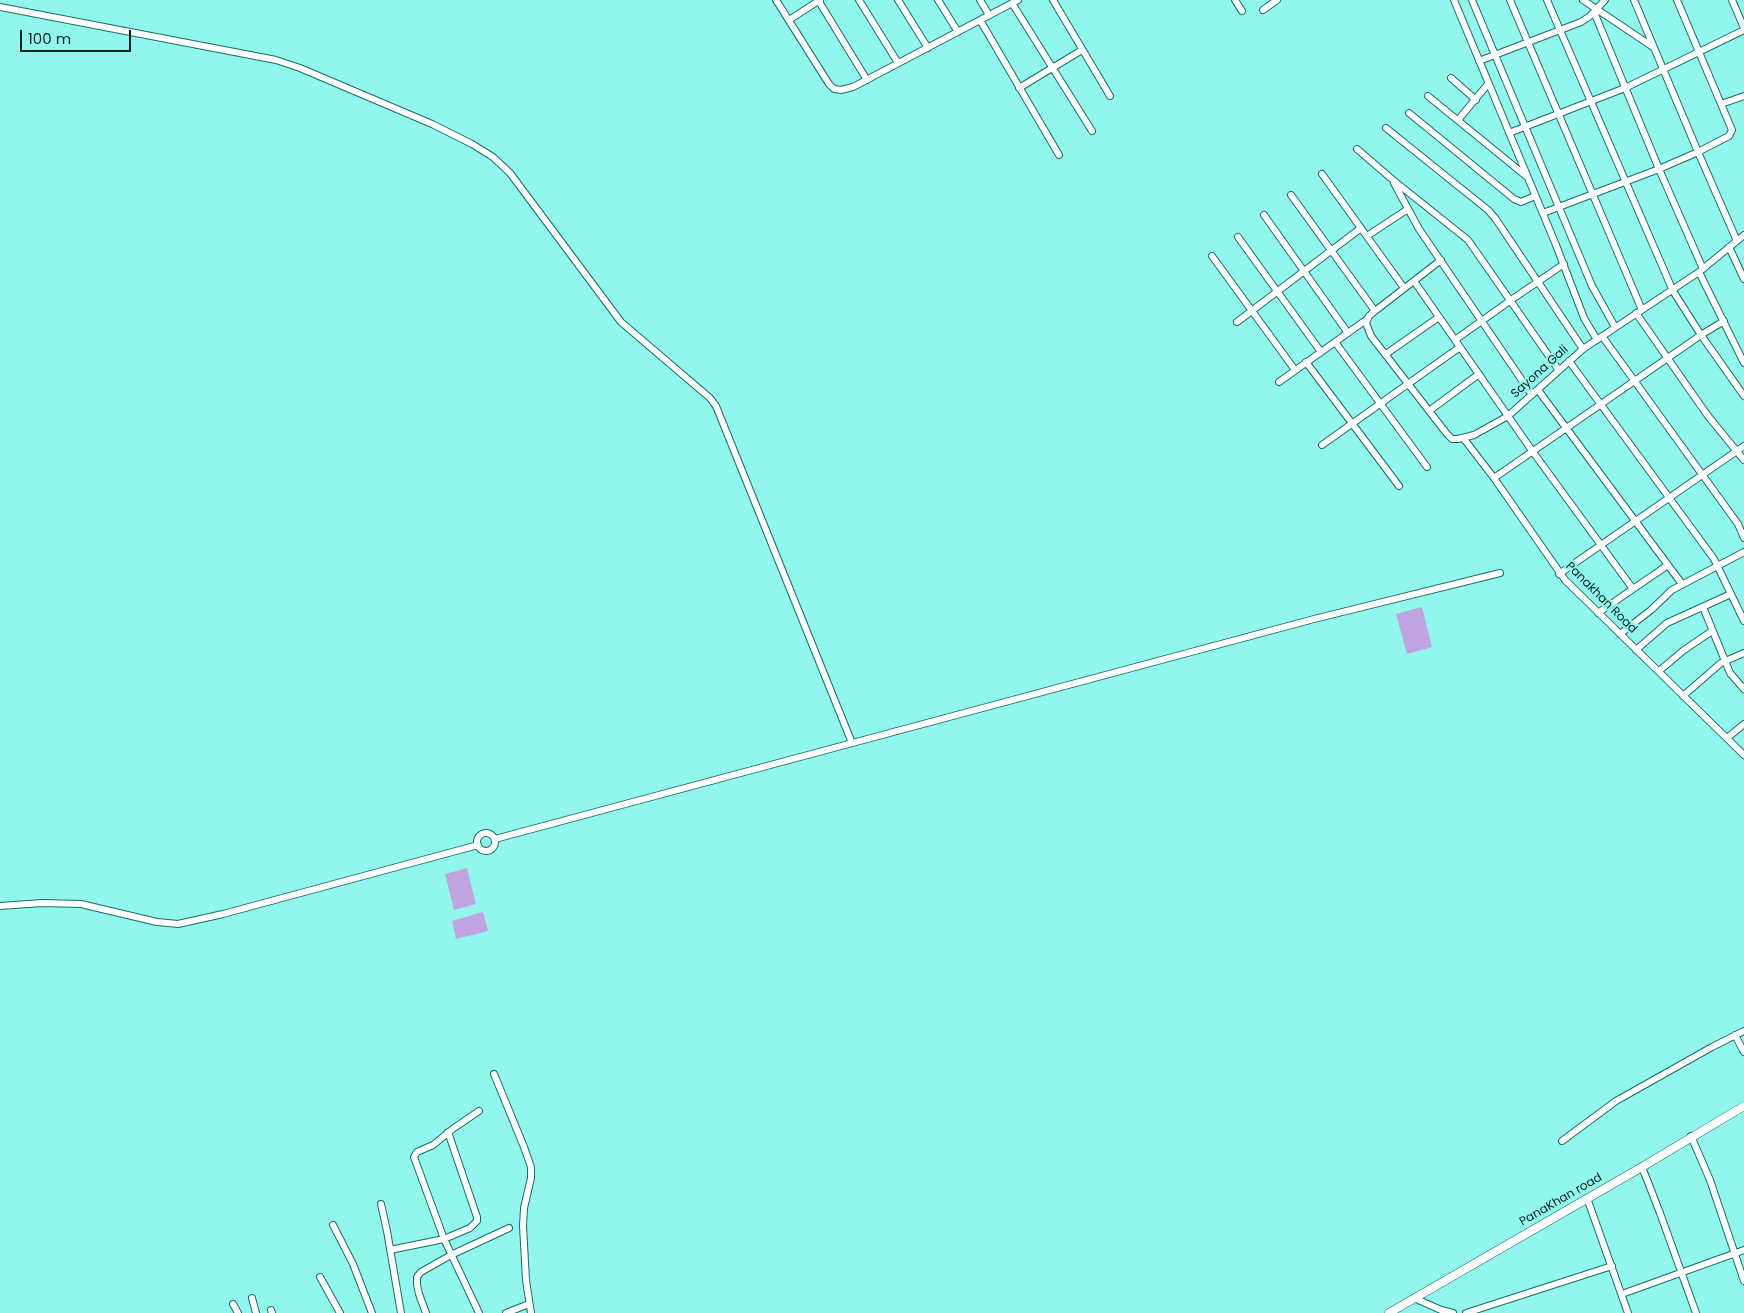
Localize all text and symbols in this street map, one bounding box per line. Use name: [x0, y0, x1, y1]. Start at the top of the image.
scale bar: [22, 20, 134, 52]
text: 100 m: [28, 28, 71, 49]
street label: Sayona Gali: [1508, 343, 1572, 401]
street label: Panakhan Road: [1562, 559, 1640, 637]
street label: PanaKhan road: [1517, 1170, 1605, 1230]

